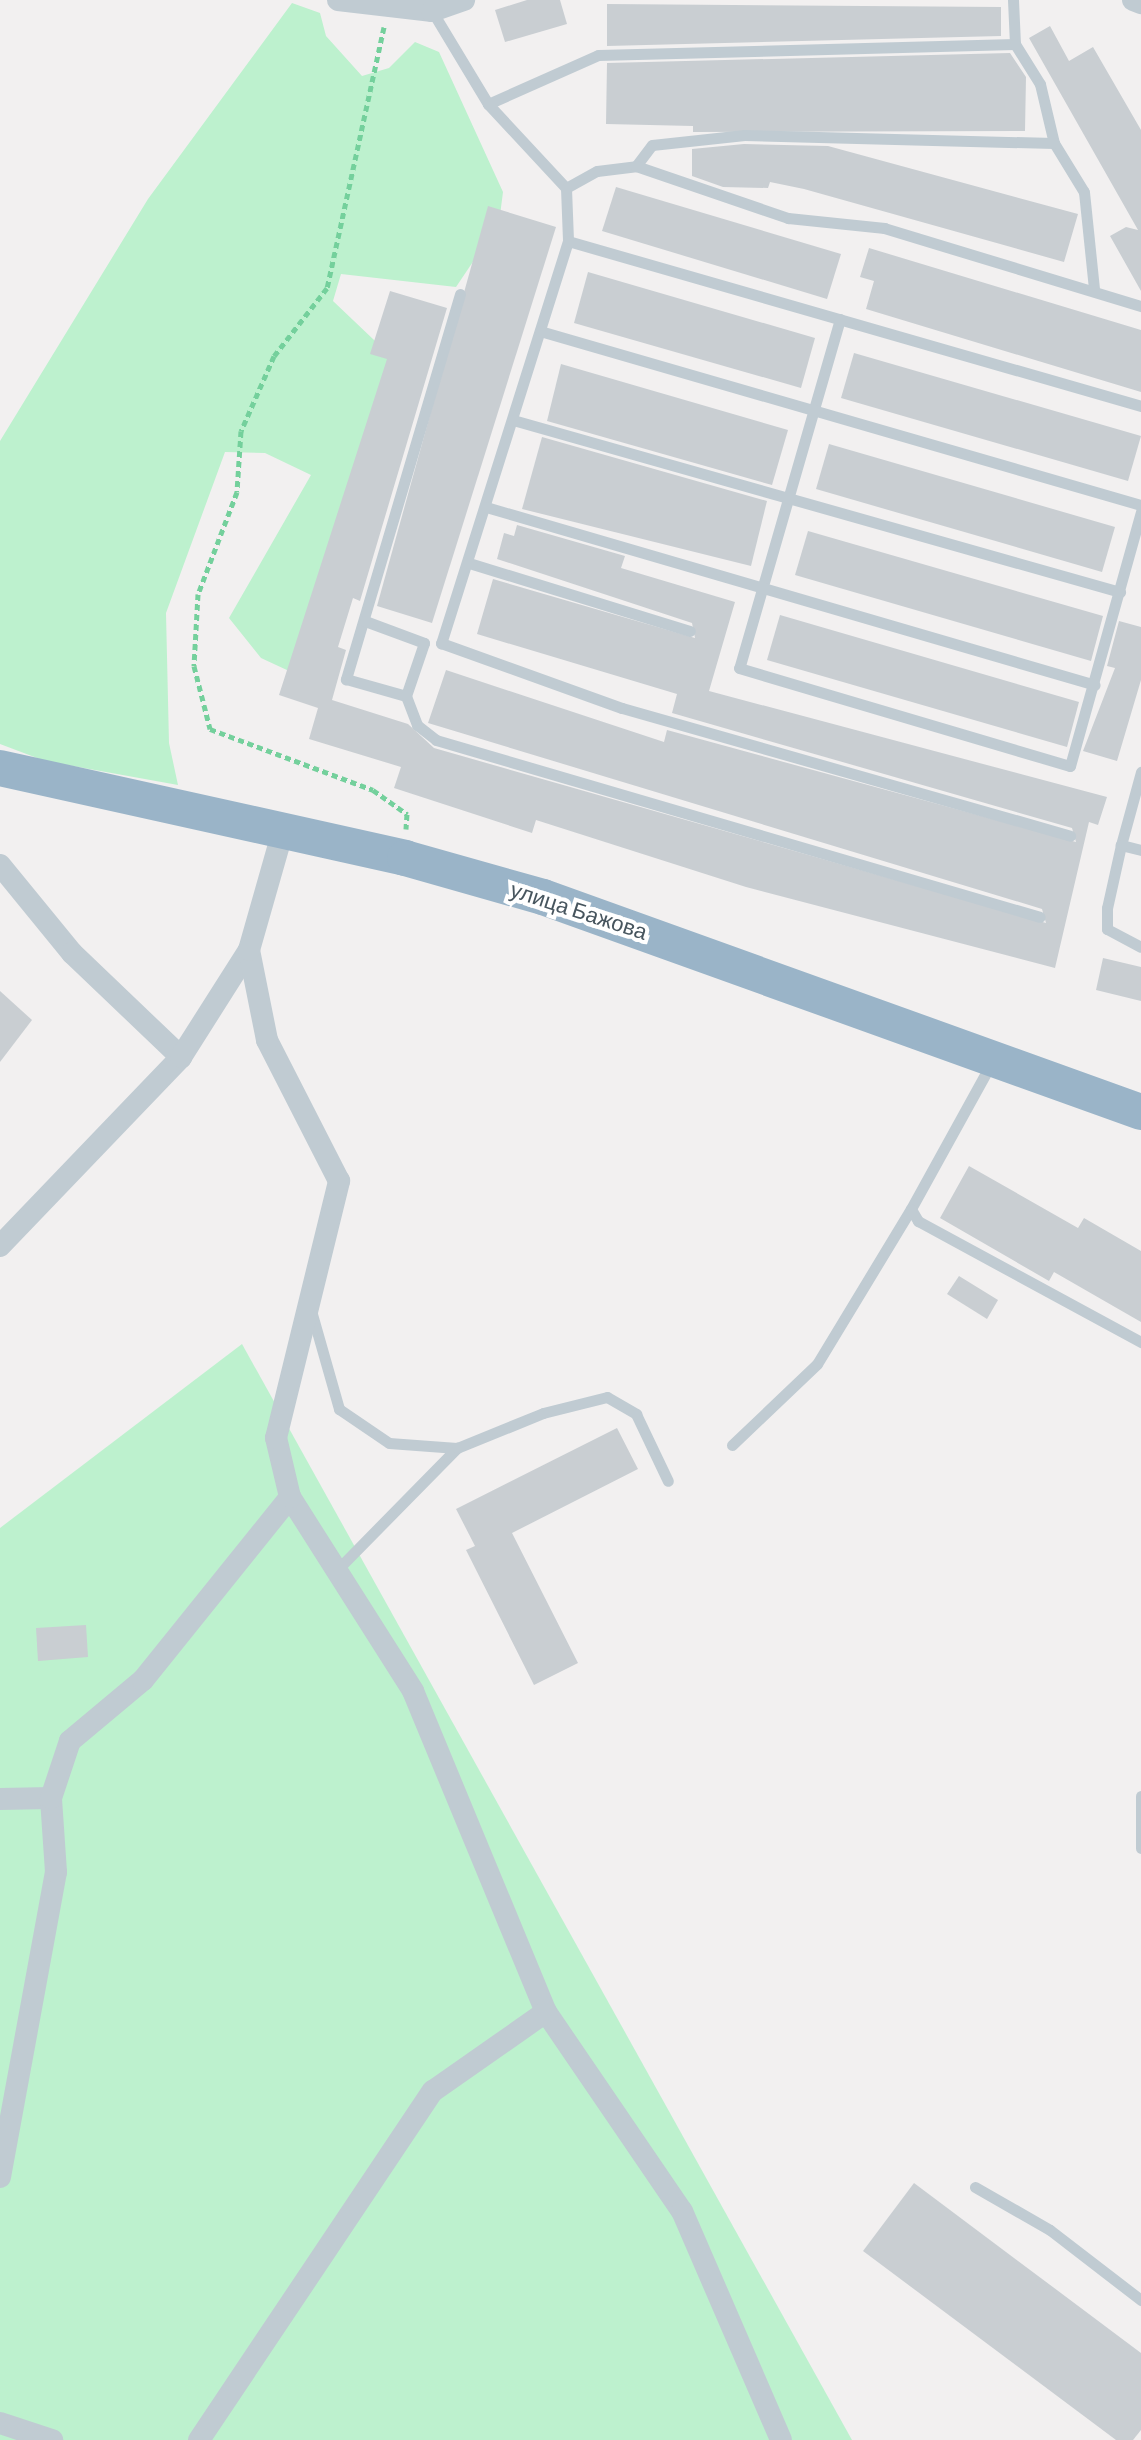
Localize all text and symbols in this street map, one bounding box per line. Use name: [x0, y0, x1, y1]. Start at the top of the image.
street label: улица Бажова: [507, 875, 651, 945]

